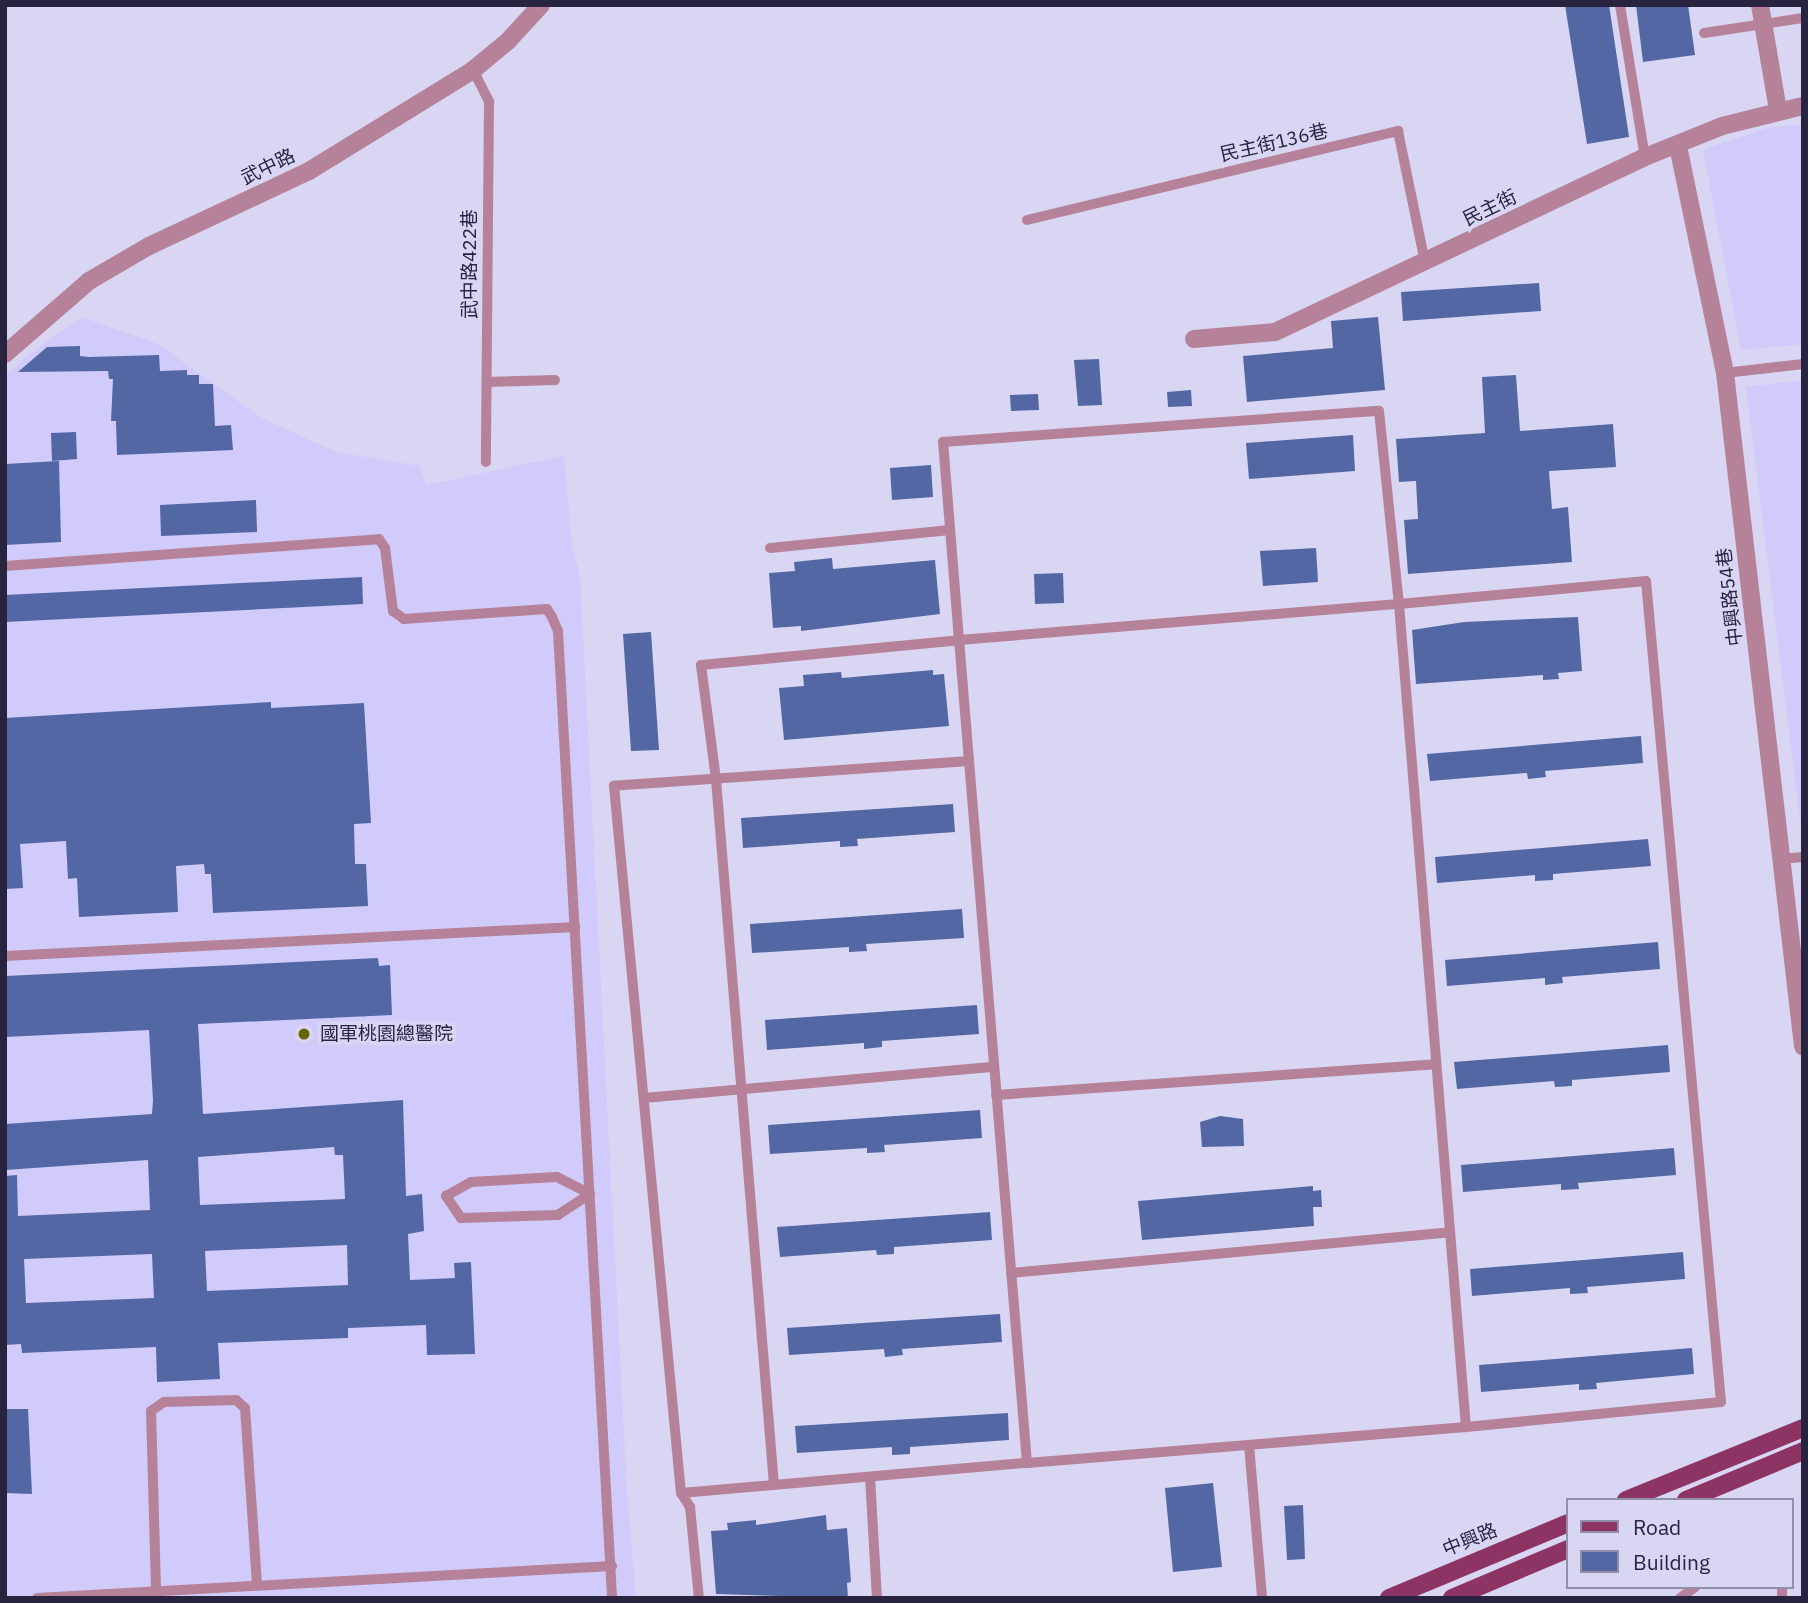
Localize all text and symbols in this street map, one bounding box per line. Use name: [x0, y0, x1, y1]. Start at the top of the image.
street label: 民主街136巷: [1218, 119, 1330, 167]
street label: 武中路: [237, 144, 299, 190]
street label: 民主街: [1459, 185, 1521, 231]
street label: 武中路422巷: [459, 209, 481, 319]
street label: 中興路54巷: [1713, 547, 1747, 647]
place label: 國軍桃園總醫院: [320, 1023, 453, 1045]
marker: 國軍桃園總醫院: [294, 1024, 314, 1044]
legend: [1566, 1498, 1794, 1589]
text: Road: [1633, 1513, 1681, 1541]
street label: 中興路: [1439, 1519, 1501, 1561]
text: Building: [1633, 1548, 1710, 1576]

